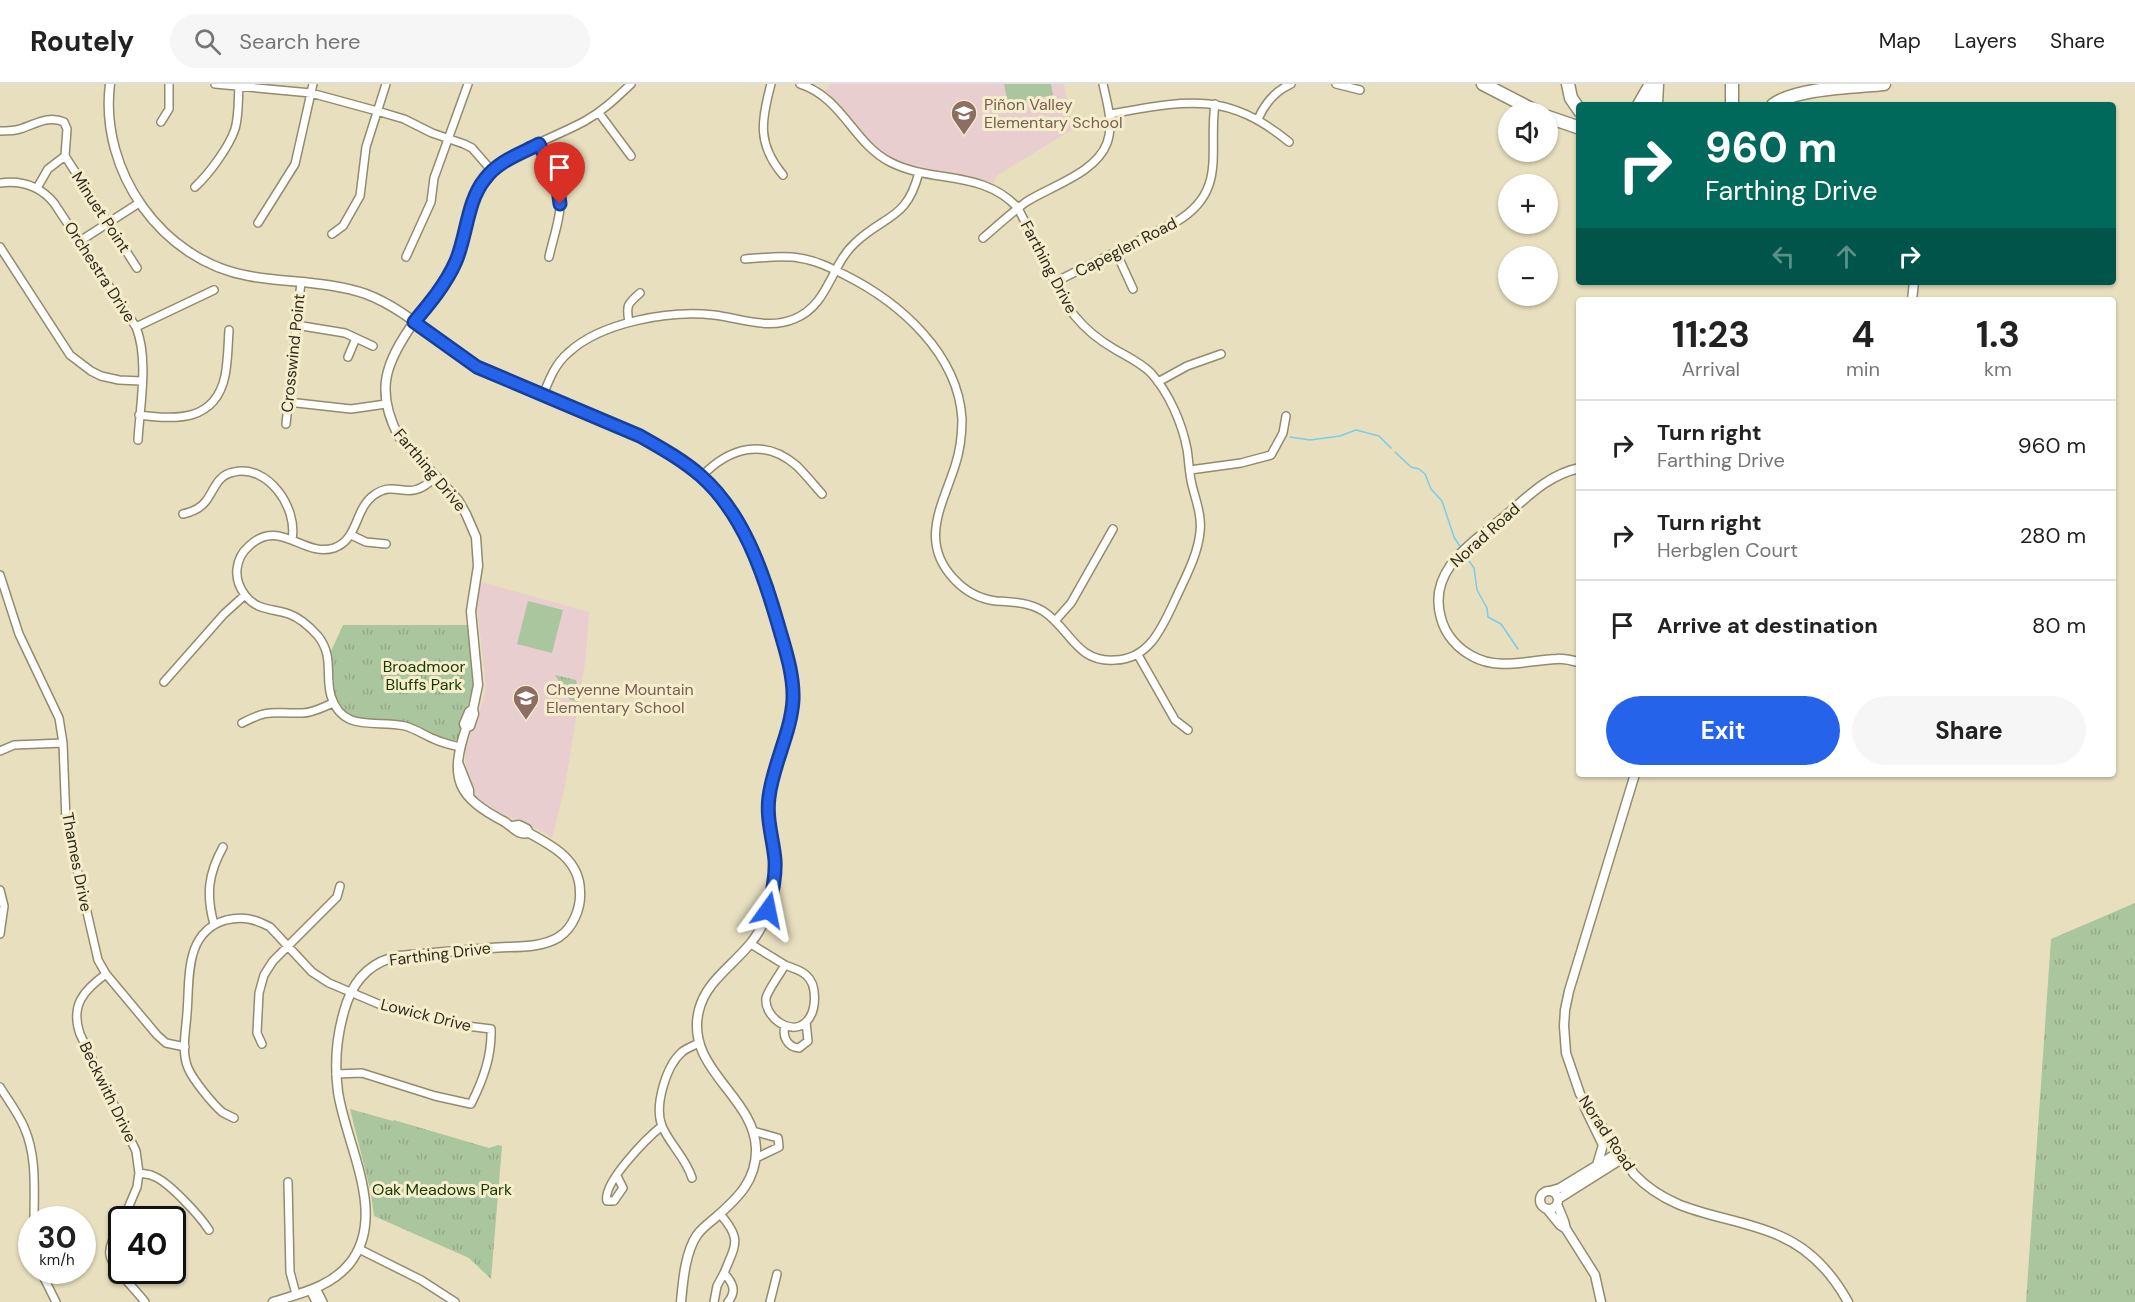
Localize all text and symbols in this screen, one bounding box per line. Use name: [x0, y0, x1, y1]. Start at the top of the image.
search box: [170, 14, 590, 68]
text: Routely: [30, 23, 134, 60]
icon: search: [191, 25, 224, 58]
text: Search here: [239, 27, 361, 56]
text: Map: [1879, 27, 1921, 55]
text: Layers: [1954, 27, 2017, 55]
text: Share: [2050, 27, 2105, 55]
place label: Piñon Valley Elementary School: [984, 94, 1122, 133]
school or university icon: Piñon Valley Elementary School: [949, 98, 979, 136]
map controls: [1498, 102, 1558, 306]
button: sound: [1498, 102, 1558, 162]
text: 960 m: [1705, 120, 1837, 175]
icon: right: [1606, 126, 1684, 204]
pin: [534, 142, 585, 204]
icon: arrive: [543, 151, 576, 184]
street label: Minuet Point: [67, 167, 135, 257]
text: Farthing Drive: [1705, 173, 1877, 208]
button: +: [1498, 174, 1558, 234]
street label: Capeglen Road: [1072, 212, 1180, 282]
street label: Farthing Drive: [1016, 217, 1082, 317]
street label: Orchestra Drive: [60, 218, 140, 326]
icon: left: [1767, 240, 1800, 273]
icon: ahead: [1830, 240, 1863, 273]
icon: right: [1893, 240, 1926, 273]
button: −: [1498, 246, 1558, 306]
street label: Crosswind Point: [276, 292, 310, 414]
text: 11:23: [1672, 311, 1750, 358]
text: 4: [1851, 311, 1875, 358]
text: 1.3: [1976, 311, 2020, 358]
text: Arrival: [1682, 356, 1740, 382]
text: min: [1846, 356, 1880, 382]
text: km: [1984, 356, 2012, 382]
text: Turn right: [1657, 418, 1762, 447]
street label: Farthing Drive: [389, 424, 471, 516]
icon: right: [1606, 429, 1639, 462]
text: 960 m: [2018, 431, 2086, 460]
text: Farthing Drive: [1657, 447, 1785, 473]
street label: Norad Road: [1446, 498, 1524, 572]
text: Turn right: [1657, 508, 1762, 537]
icon: right: [1606, 519, 1639, 552]
text: 280 m: [2020, 521, 2086, 550]
text: Herbglen Court: [1657, 537, 1798, 563]
icon: arrive: [1606, 609, 1639, 642]
text: Arrive at destination: [1657, 611, 1878, 640]
text: 80 m: [2032, 611, 2086, 640]
park label: Broadmoor Bluffs Park: [383, 656, 465, 695]
place label: Cheyenne Mountain Elementary School: [546, 679, 694, 718]
school or university icon: Cheyenne Mountain Elementary School: [511, 683, 541, 721]
button: Exit: [1606, 696, 1840, 765]
button: Share: [1852, 696, 2086, 765]
street label: Thames Drive: [57, 811, 97, 913]
position arrow: [736, 878, 800, 942]
street label: Farthing Drive: [388, 937, 492, 971]
street label: Lowick Drive: [378, 994, 474, 1036]
street label: Beckwith Drive: [75, 1038, 141, 1146]
street label: Norad Road: [1574, 1091, 1640, 1175]
park label: Oak Meadows Park: [372, 1179, 512, 1200]
speed limit sign: 40: [108, 1206, 186, 1284]
text: 30: [37, 1218, 77, 1257]
text: km/h: [39, 1250, 75, 1270]

